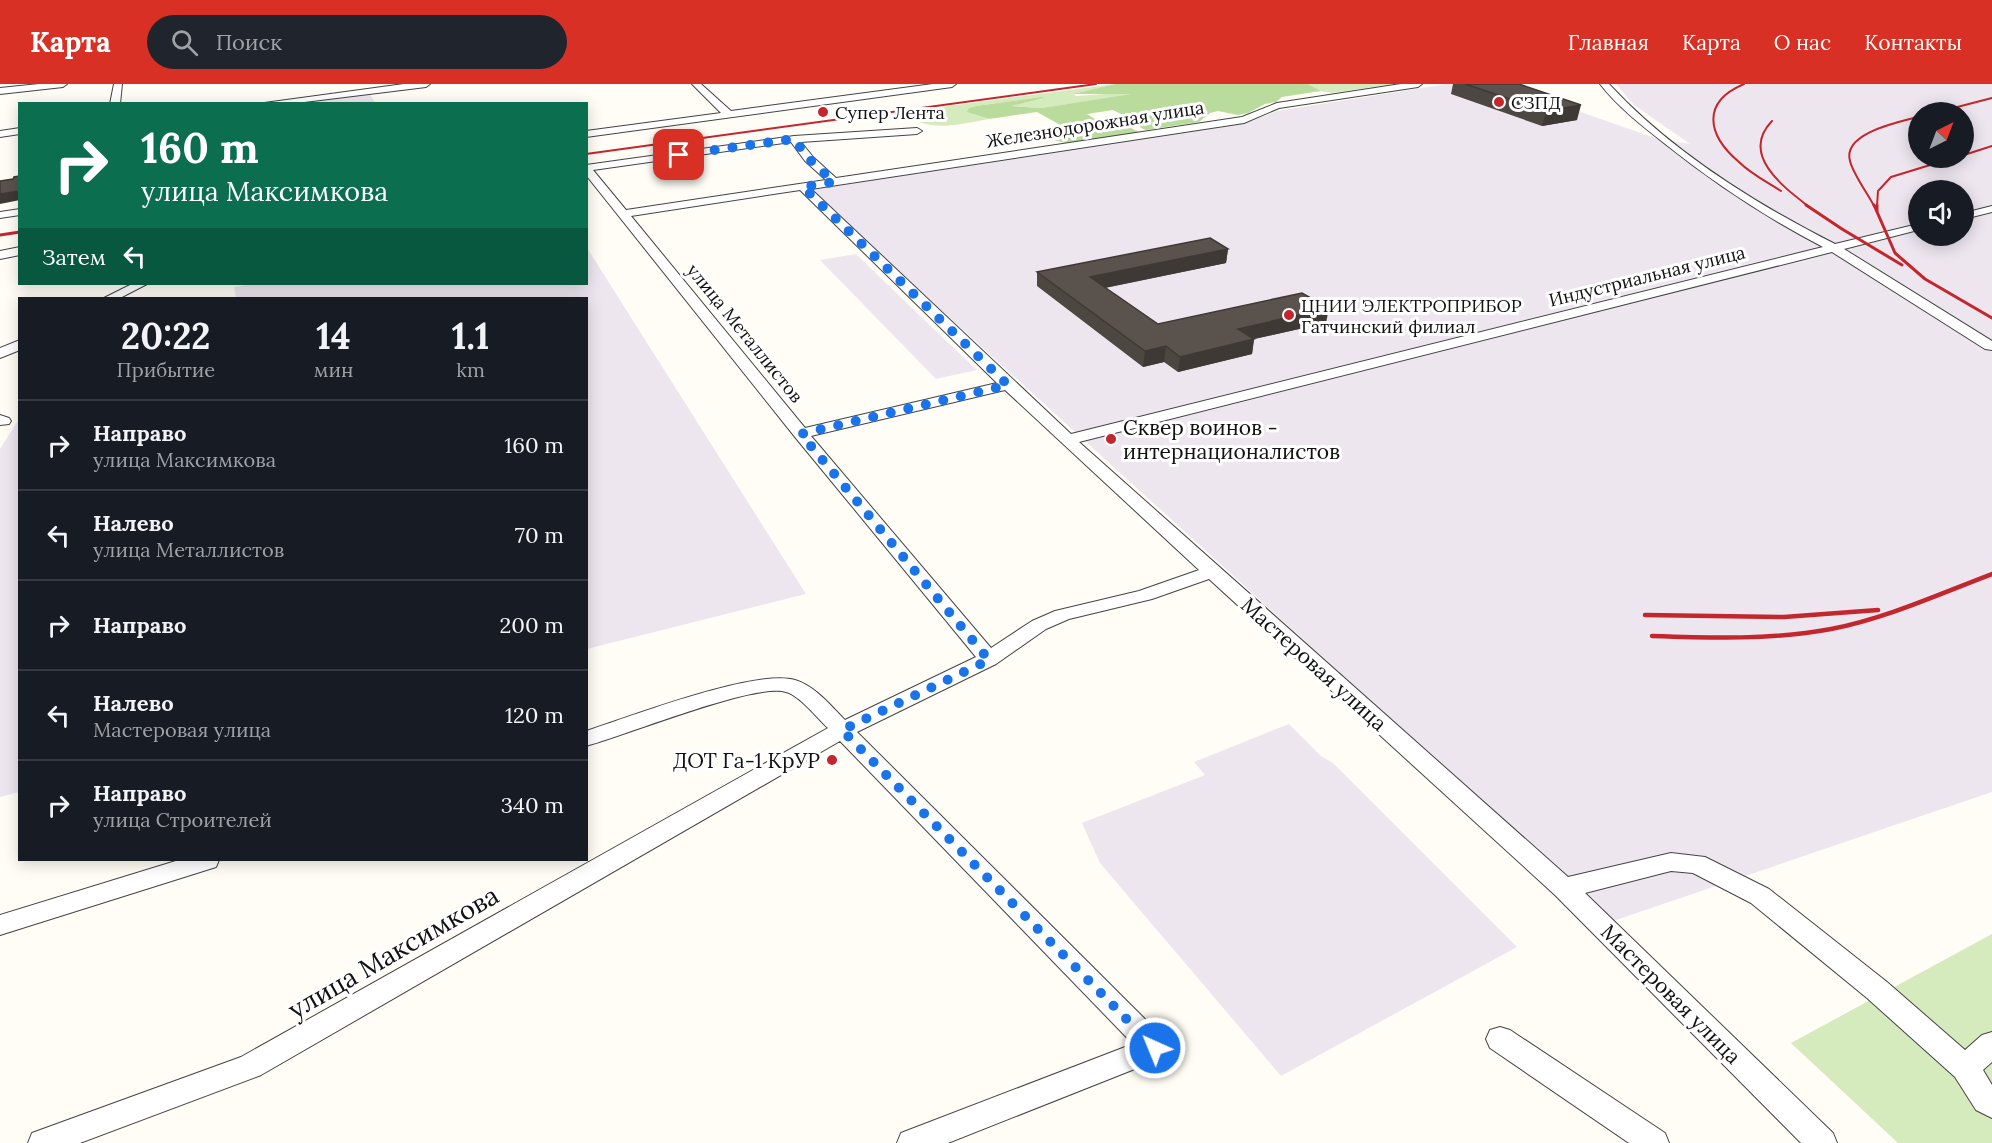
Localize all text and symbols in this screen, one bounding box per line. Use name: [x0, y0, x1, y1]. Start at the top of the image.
search box: [147, 15, 567, 69]
text: Карта: [30, 24, 111, 60]
icon: search: [168, 26, 201, 59]
text: Поиск: [216, 28, 282, 56]
text: Главная: [1568, 29, 1649, 56]
text: Карта: [1682, 29, 1741, 56]
text: О нас: [1774, 29, 1831, 56]
text: Контакты: [1864, 29, 1962, 56]
place label: СЗПД: [1511, 91, 1561, 114]
street label: Железнодорожная улица: [984, 95, 1206, 153]
marker: СЗПД: [1492, 95, 1506, 109]
place label: Супер Лента: [835, 101, 945, 124]
north arrow: [1908, 102, 1974, 168]
map controls: [1908, 102, 1974, 246]
marker: Супер Лента: [816, 105, 830, 119]
text: 160 m: [141, 121, 259, 175]
icon: right: [42, 126, 120, 204]
pin: [653, 129, 704, 180]
icon: arrive: [662, 138, 695, 171]
text: улица Максимкова: [141, 174, 388, 208]
button: sound: [1908, 180, 1974, 246]
icon: left: [118, 240, 151, 273]
street label: Индустриальная улица: [1546, 240, 1748, 312]
text: Затем: [42, 243, 106, 271]
street label: улица Металлистов: [682, 259, 808, 407]
place label: ЦНИИ ЭЛЕКТРОПРИБОР Гатчинский филиал: [1301, 294, 1522, 338]
marker: ЦНИИ ЭЛЕКТРОПРИБОР Гатчинский филиал: [1282, 308, 1296, 322]
text: 20:22: [121, 313, 211, 359]
text: 14: [316, 313, 351, 359]
text: 1.1: [452, 313, 489, 359]
text: Прибытие: [116, 357, 215, 382]
text: мин: [314, 357, 353, 382]
text: km: [456, 357, 485, 382]
place label: Сквер воинов - интернационалистов: [1123, 414, 1340, 465]
text: Направо: [93, 419, 187, 447]
icon: right: [42, 429, 75, 462]
text: 160 m: [504, 431, 564, 459]
marker: Сквер воинов - интернационалистов: [1104, 432, 1118, 446]
text: улица Максимкова: [93, 447, 276, 472]
text: Налево: [93, 509, 174, 537]
icon: left: [42, 519, 75, 552]
text: 70 m: [515, 521, 564, 549]
text: улица Металлистов: [93, 537, 284, 562]
street label: Мастеровая улица: [1235, 591, 1393, 737]
icon: right: [42, 609, 75, 642]
text: Направо: [93, 611, 187, 639]
text: 200 m: [499, 611, 564, 639]
text: Налево: [93, 689, 174, 717]
icon: left: [42, 699, 75, 732]
text: 120 m: [505, 701, 564, 729]
text: Мастеровая улица: [93, 717, 271, 742]
place label: ДОТ Га-1 КрУР: [673, 747, 820, 774]
marker: ДОТ Га-1 КрУР: [825, 753, 839, 767]
text: Направо: [93, 779, 187, 807]
icon: right: [42, 789, 75, 822]
text: 340 m: [501, 791, 564, 819]
text: улица Строителей: [93, 807, 272, 832]
street label: улица Максимкова: [282, 878, 504, 1026]
street label: Мастеровая улица: [1595, 918, 1747, 1070]
position arrow: [1123, 1016, 1187, 1080]

